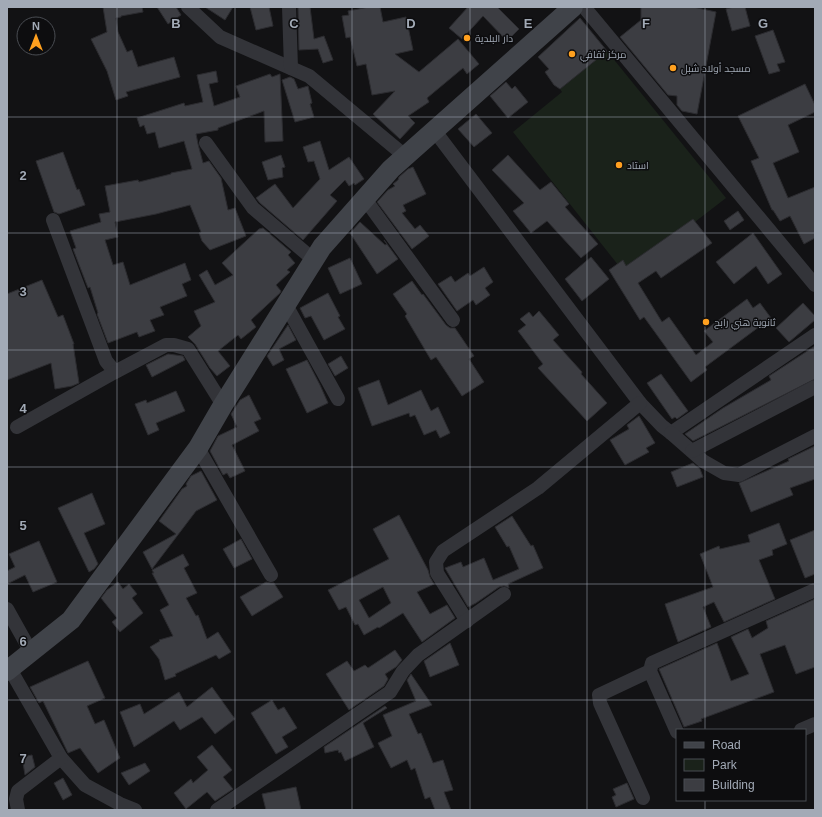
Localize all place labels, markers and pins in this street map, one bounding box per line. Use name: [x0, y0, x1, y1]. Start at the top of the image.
marker: دار البلدية: [462, 33, 472, 43]
place label: دار البلدية: [475, 33, 513, 44]
marker: مركز ثقافي: [567, 49, 577, 59]
place label: مركز ثقافي: [580, 49, 626, 62]
place label: مسجد أولاد شبل: [681, 62, 751, 75]
marker: مسجد أولاد شبل: [668, 63, 678, 73]
marker: استاد: [614, 160, 624, 170]
place label: استاد: [627, 160, 649, 171]
marker: ثانوية هني رابح: [701, 317, 711, 327]
place label: ثانوية هني رابح: [714, 317, 776, 330]

